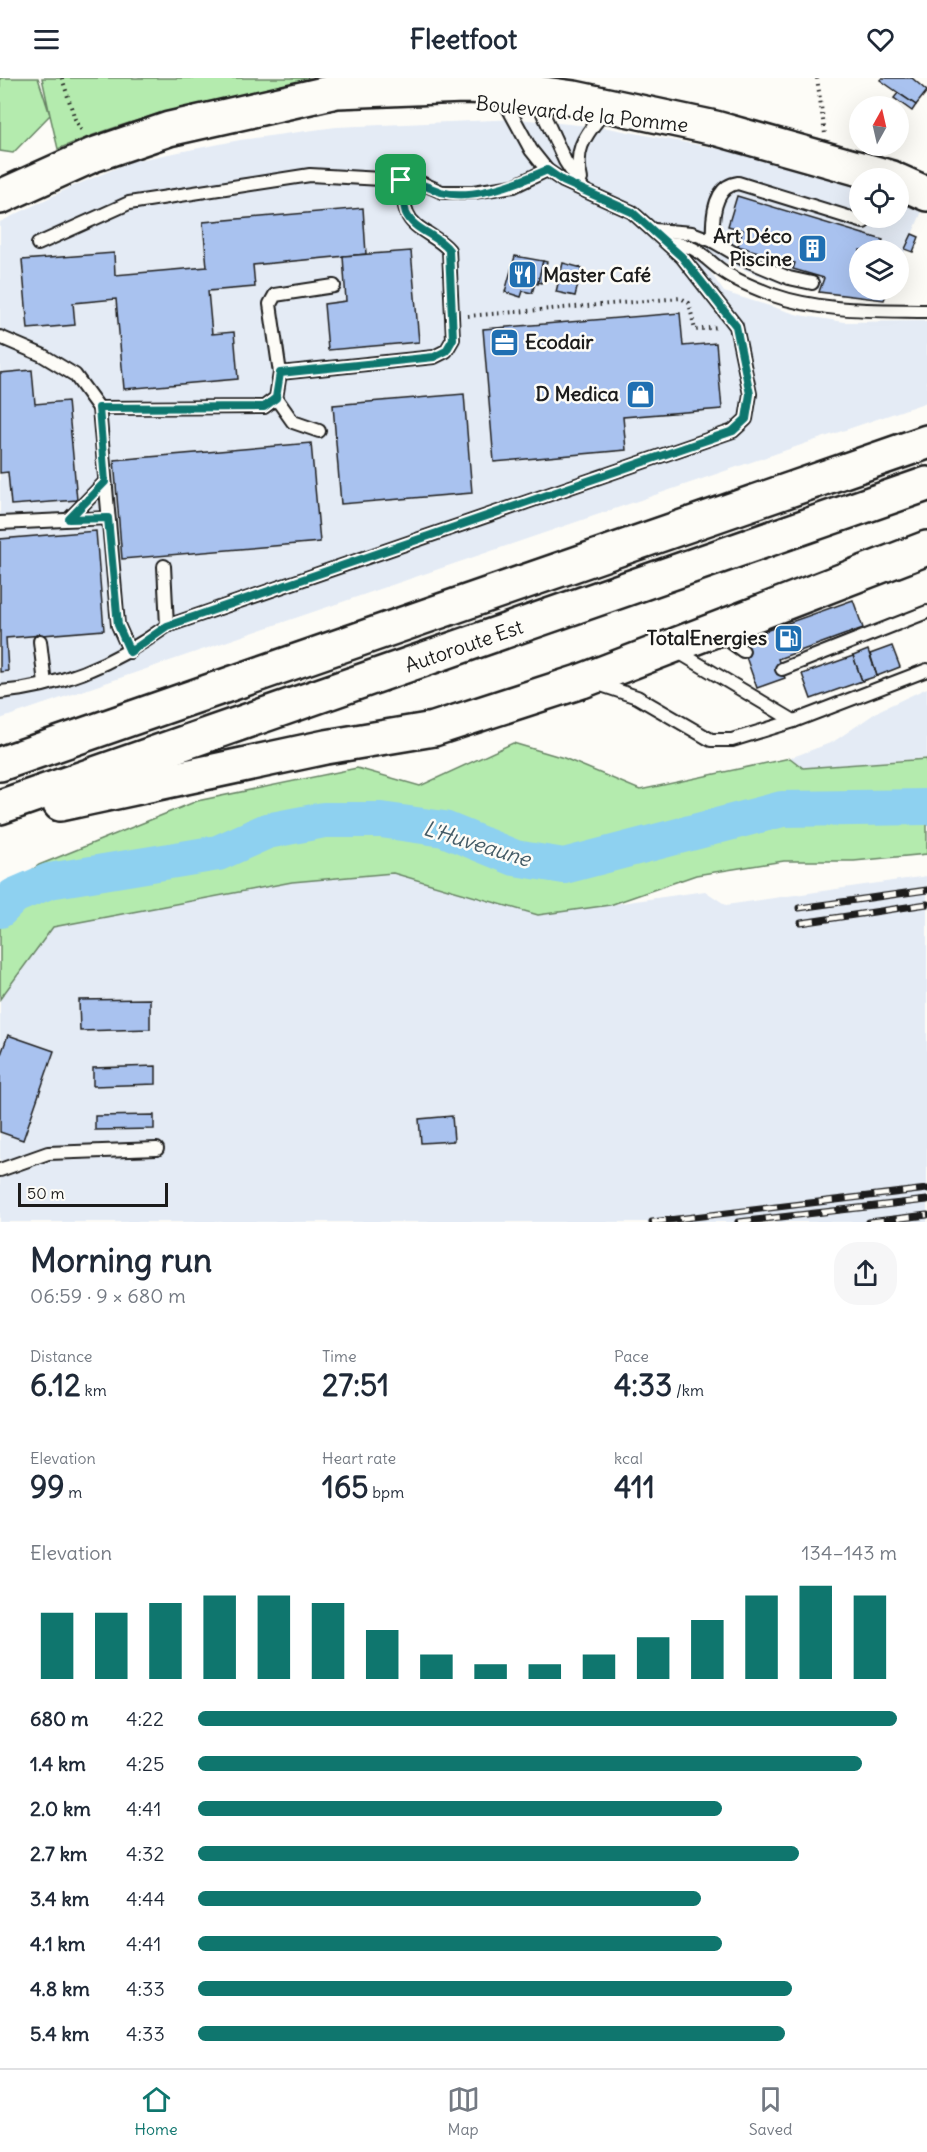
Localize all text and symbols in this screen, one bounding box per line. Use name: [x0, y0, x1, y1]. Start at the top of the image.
text: Fleetfoot: [410, 22, 517, 56]
icon: menu: [30, 23, 63, 56]
icon: heart: [864, 23, 897, 56]
street label: Boulevard de la Pomme: [475, 90, 689, 137]
north arrow: [849, 96, 909, 156]
map controls: [849, 96, 909, 300]
pin: [375, 154, 426, 205]
icon: arrive: [384, 163, 417, 196]
button: locate: [849, 168, 909, 228]
place label: Art Déco Piscine: [713, 223, 792, 271]
building icon: Art Déco Piscine: [797, 232, 829, 264]
button: layers: [849, 240, 909, 300]
restaurant icon: Master Café: [506, 259, 538, 291]
place label: Master Café: [543, 262, 651, 287]
office icon: Ecodair: [488, 326, 520, 358]
place label: Ecodair: [525, 329, 594, 354]
shop icon: D Medica: [624, 378, 656, 410]
place label: D Medica: [536, 381, 620, 406]
street label: Autoroute Est: [402, 614, 526, 677]
fuel station icon: TotalEnergies: [772, 622, 804, 654]
place label: TotalEnergies: [647, 625, 767, 650]
water label: L'Huveaune: [421, 815, 535, 873]
scale bar: [18, 1180, 168, 1208]
text: 50 m: [27, 1183, 65, 1203]
text: Morning run: [30, 1239, 212, 1281]
button: share: [834, 1242, 897, 1305]
text: 06:59 · 9 × 680 m: [30, 1283, 186, 1308]
text: Distance: [30, 1346, 92, 1366]
text: Time: [322, 1346, 357, 1366]
text: Pace: [614, 1346, 649, 1366]
text: 6.12: [30, 1366, 81, 1404]
text: 27:51: [322, 1366, 389, 1404]
text: 4:33: [614, 1366, 672, 1404]
text: km: [81, 1380, 107, 1400]
text: /km: [672, 1380, 704, 1400]
text: Elevation: [30, 1448, 96, 1468]
text: Heart rate: [322, 1448, 396, 1468]
text: kcal: [614, 1448, 643, 1468]
text: 99: [30, 1468, 65, 1506]
text: 165: [322, 1468, 368, 1506]
text: 411: [614, 1468, 655, 1506]
text: m: [65, 1482, 82, 1502]
text: bpm: [368, 1482, 404, 1502]
text: Elevation: [30, 1540, 112, 1565]
text: 134–143 m: [802, 1540, 897, 1565]
text: 680 m: [30, 1706, 89, 1731]
text: 4:22: [126, 1706, 164, 1731]
text: 1.4 km: [30, 1751, 86, 1776]
text: 4:25: [126, 1751, 165, 1776]
text: 2.0 km: [30, 1796, 91, 1821]
text: 4:41: [126, 1796, 161, 1821]
text: 2.7 km: [30, 1841, 87, 1866]
text: 4:32: [126, 1841, 164, 1866]
text: 3.4 km: [30, 1886, 89, 1911]
text: 4:44: [126, 1886, 165, 1911]
text: 4.1 km: [30, 1931, 85, 1956]
text: 4:41: [126, 1931, 161, 1956]
text: 4.8 km: [30, 1976, 90, 2001]
text: 4:33: [126, 1976, 165, 2001]
text: 5.4 km: [30, 2021, 89, 2046]
text: 4:33: [126, 2021, 165, 2046]
tab: Home: [135, 2083, 178, 2139]
tab: Map: [447, 2083, 480, 2139]
tab: Saved: [749, 2083, 792, 2139]

